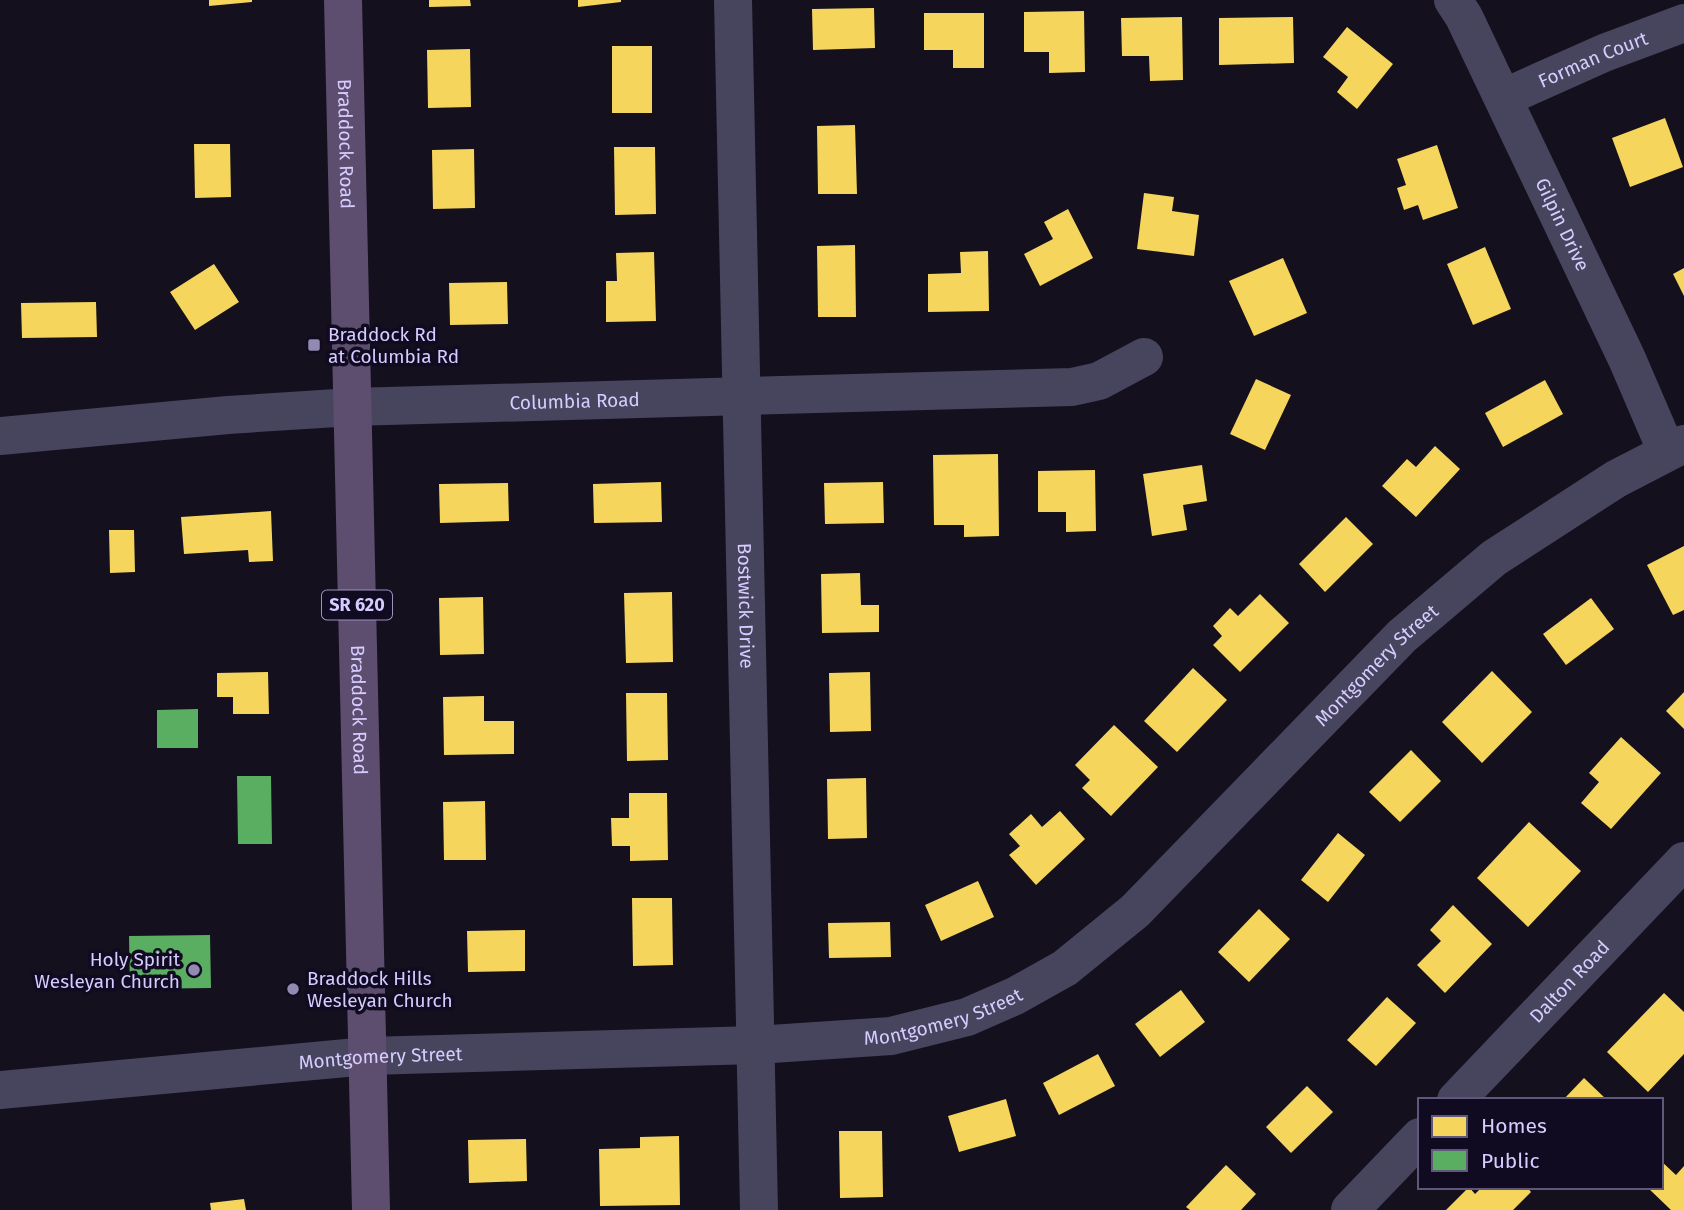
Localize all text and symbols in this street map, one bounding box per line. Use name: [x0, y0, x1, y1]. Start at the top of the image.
street label: Forman Court: [1535, 27, 1651, 93]
street label: Braddock Road: [333, 79, 359, 209]
street label: Gilpin Drive: [1530, 174, 1594, 275]
place label: Braddock Rd at Columbia Rd: [328, 323, 459, 368]
marker: Braddock Rd at Columbia Rd: [306, 337, 322, 353]
street label: Columbia Road: [509, 388, 640, 415]
street label: Bostwick Drive: [733, 543, 758, 669]
road number: SR 620: [322, 590, 392, 620]
street label: Montgomery Street: [1310, 599, 1443, 731]
street label: Braddock Road: [346, 644, 372, 775]
street label: Dalton Road: [1525, 936, 1614, 1028]
place label: Holy Spirit Wesleyan Church: [34, 948, 180, 993]
marker: Holy Spirit Wesleyan Church: [186, 962, 202, 978]
place label: Braddock Hills Wesleyan Church: [307, 967, 453, 1012]
marker: Braddock Hills Wesleyan Church: [285, 981, 301, 997]
street label: Montgomery Street: [863, 983, 1027, 1050]
street label: Montgomery Street: [298, 1042, 463, 1074]
legend: [1418, 1098, 1663, 1189]
text: Homes: [1481, 1113, 1547, 1139]
text: Public: [1481, 1148, 1539, 1174]

